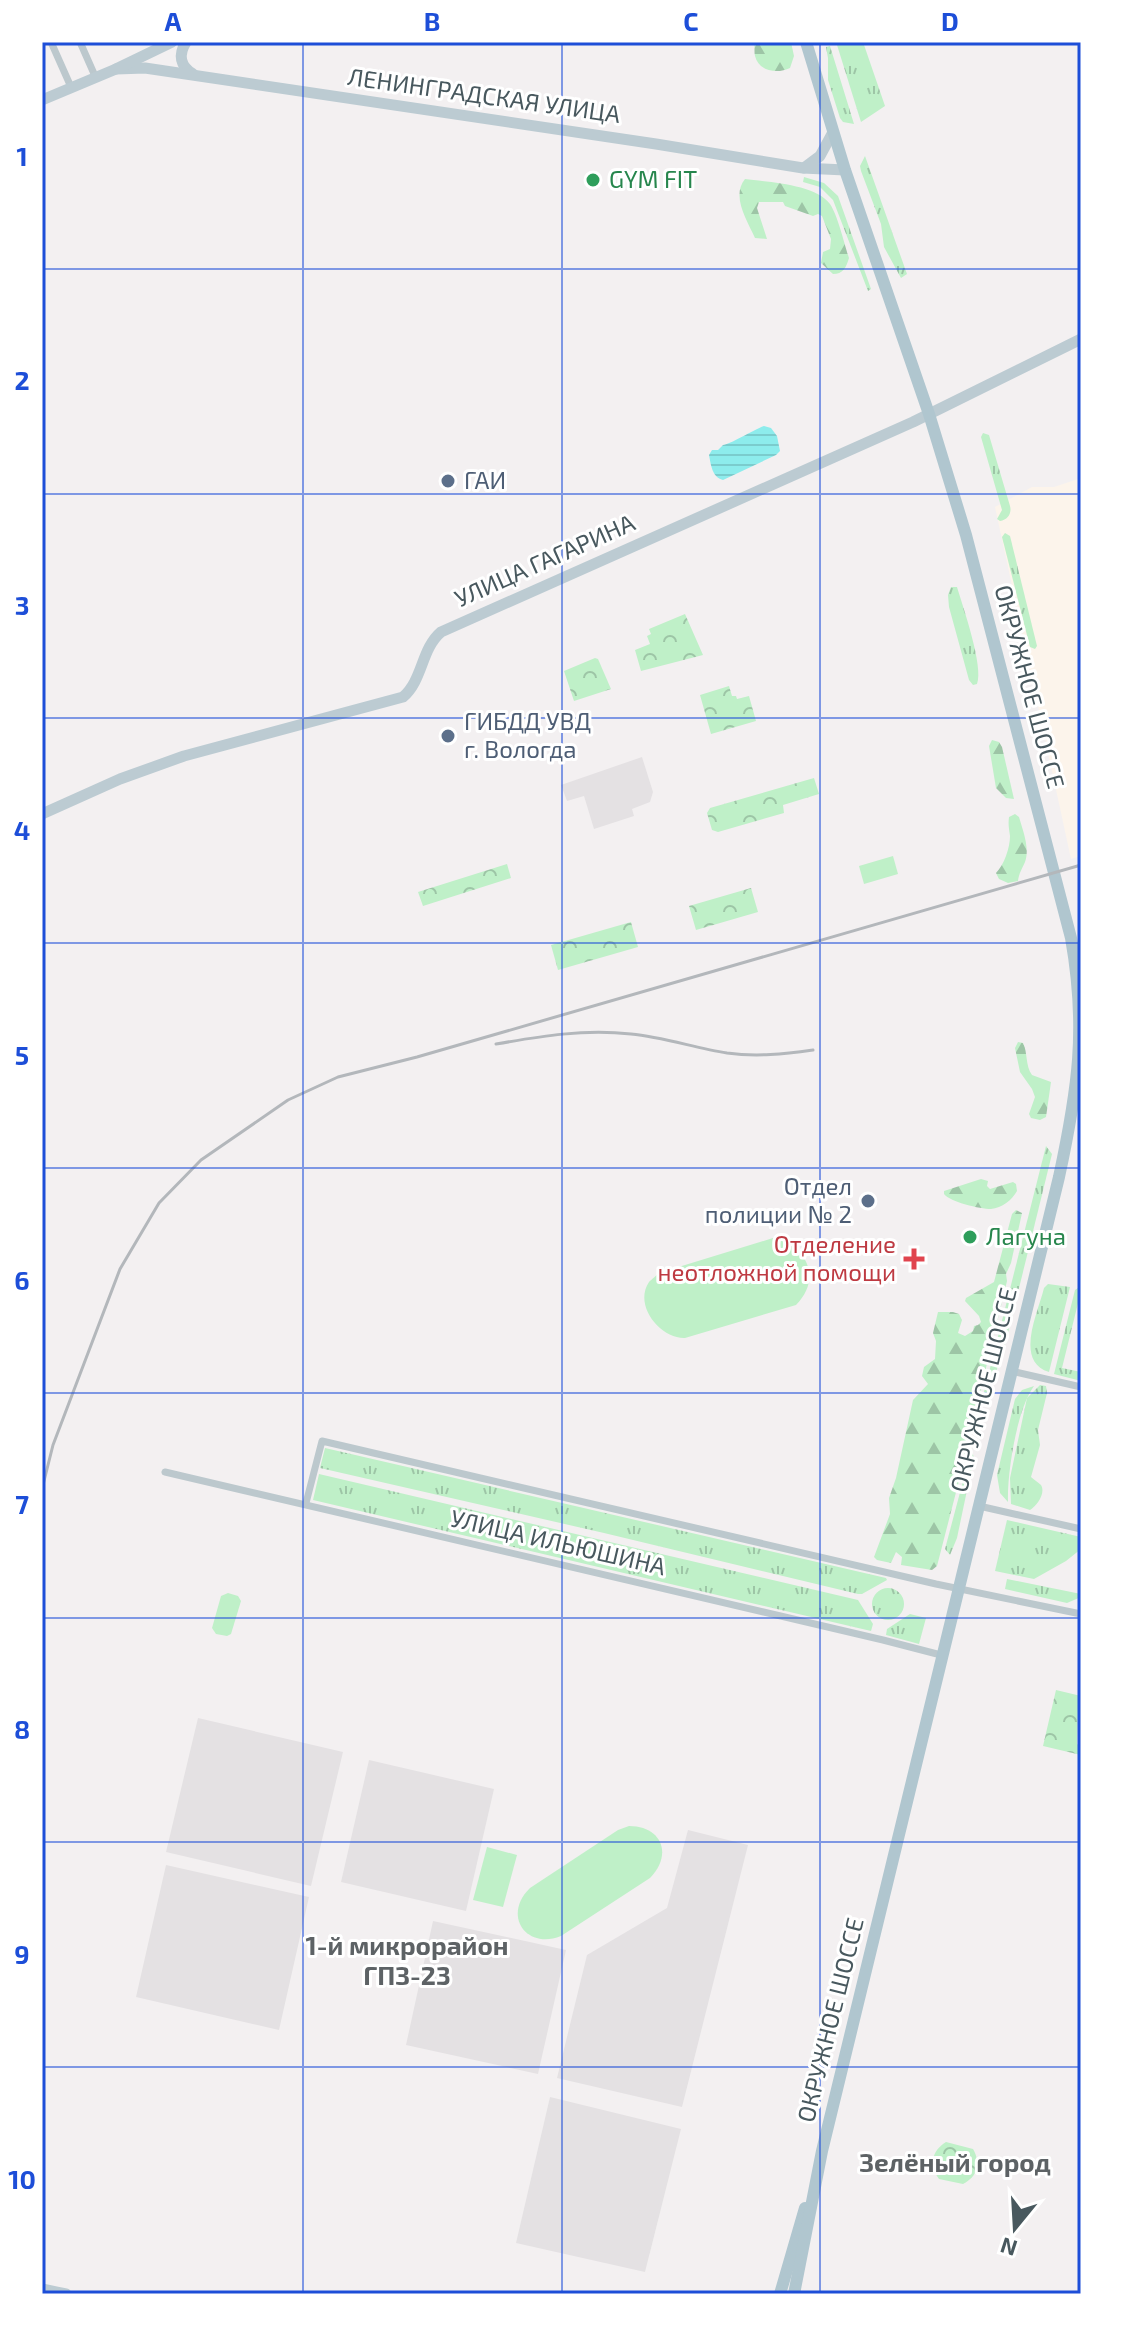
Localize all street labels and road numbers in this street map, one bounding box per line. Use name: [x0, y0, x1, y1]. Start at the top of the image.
street label: ЛЕНИНГРАДСКАЯ УЛИЦА: [346, 61, 622, 128]
street label: УЛИЦА ГАГАРИНА: [450, 507, 639, 612]
street label: ОКРУЖНОЕ ШОССЕ: [989, 582, 1072, 792]
street label: ОКРУЖНОЕ ШОССЕ: [943, 1284, 1022, 1495]
street label: УЛИЦА ИЛЬЮШИНА: [448, 1503, 669, 1580]
street label: ОКРУЖНОЕ ШОССЕ: [790, 1914, 869, 2125]

